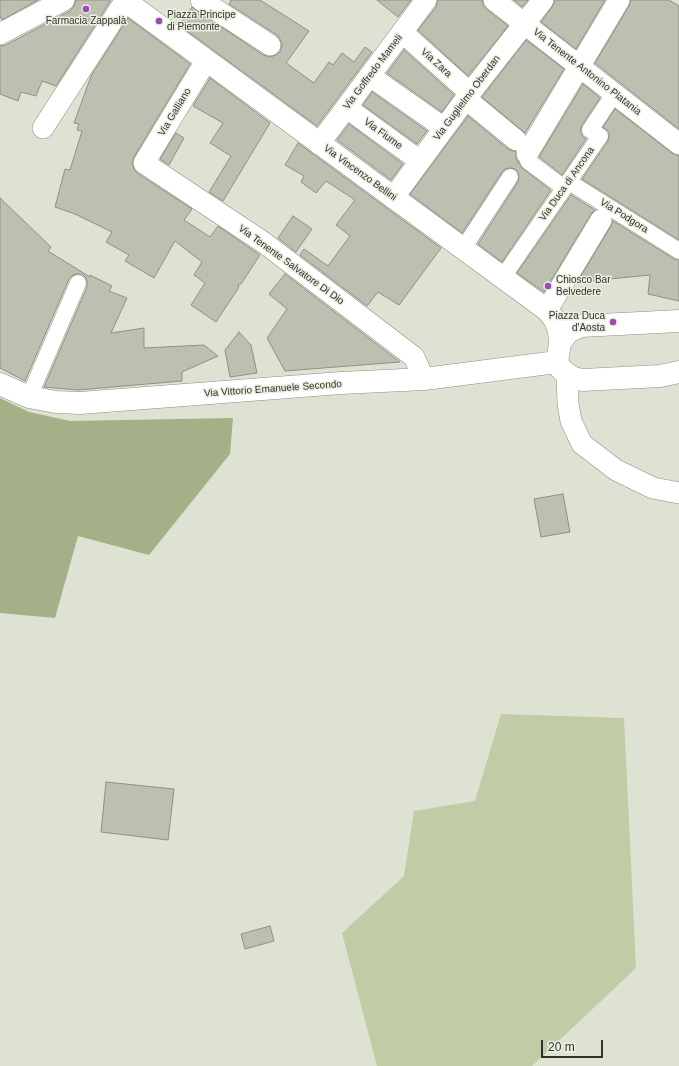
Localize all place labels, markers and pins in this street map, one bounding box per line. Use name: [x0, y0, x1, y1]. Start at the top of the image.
marker: Farmacia Zappalà: [81, 4, 91, 14]
place label: Piazza Principe di Piemonte: [167, 9, 236, 32]
place label: Farmacia Zappalà: [46, 15, 126, 27]
marker: Piazza Principe di Piemonte: [154, 16, 164, 26]
place label: Chiosco Bar Belvedere: [556, 274, 610, 298]
marker: Chiosco Bar Belvedere: [543, 281, 553, 291]
place label: Piazza Duca d'Aosta: [549, 310, 605, 334]
marker: Piazza Duca d'Aosta: [608, 317, 618, 327]

